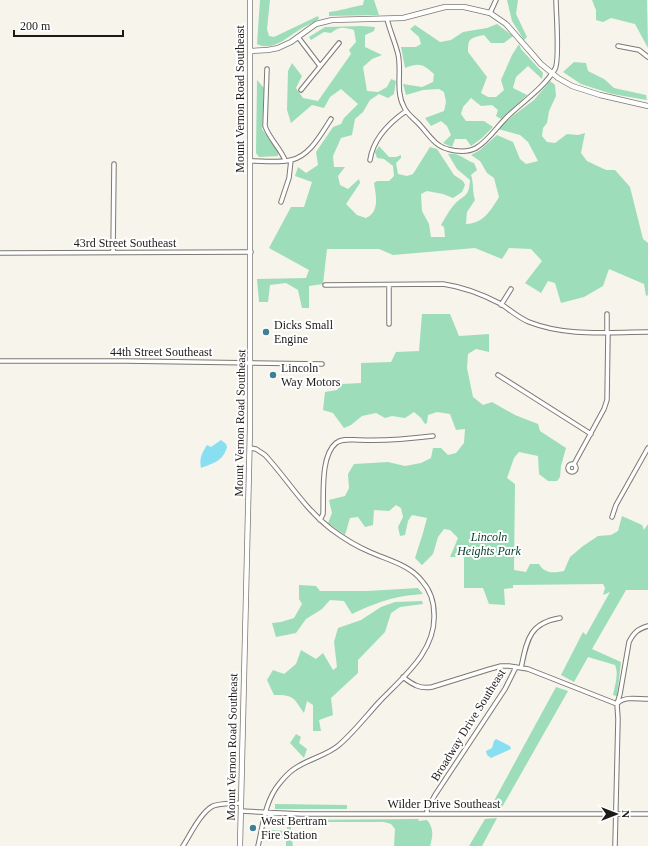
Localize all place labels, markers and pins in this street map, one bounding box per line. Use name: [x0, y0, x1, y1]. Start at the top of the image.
place label: Dicks Small Engine: [274, 318, 334, 346]
marker: Dicks Small Engine: [261, 327, 271, 337]
place label: Lincoln Way Motors: [281, 361, 341, 389]
marker: Lincoln Way Motors: [268, 370, 278, 380]
place label: West Bertram Fire Station: [261, 814, 328, 842]
marker: West Bertram Fire Station: [248, 823, 258, 833]

